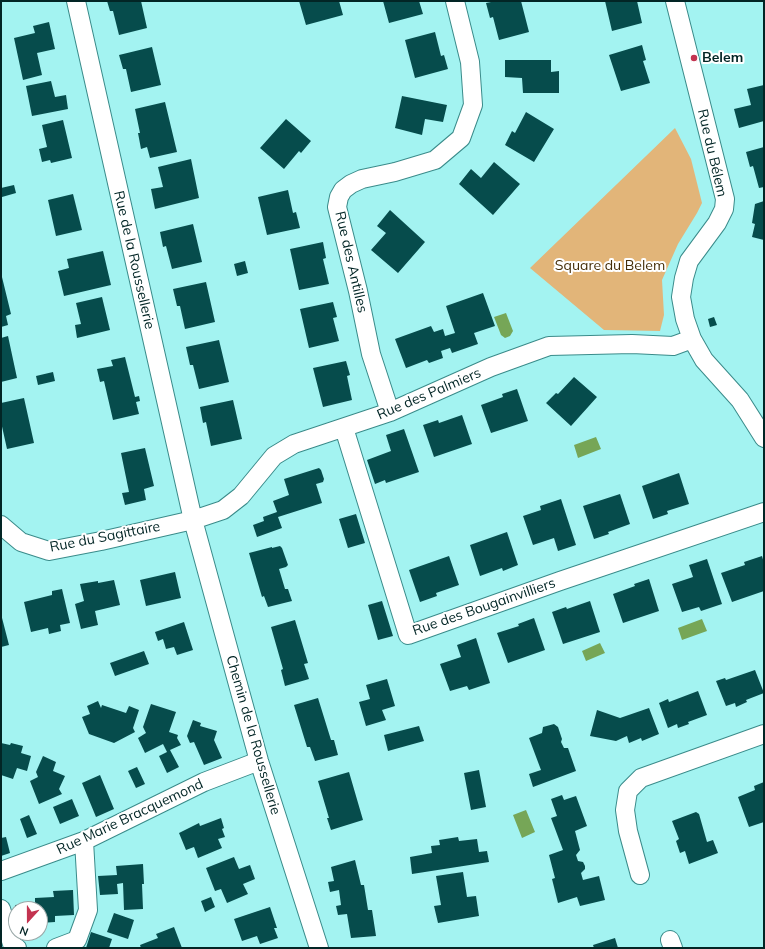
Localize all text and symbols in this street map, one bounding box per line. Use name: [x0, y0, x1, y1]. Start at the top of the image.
place label: Belem: [702, 50, 743, 66]
marker: Belem: [689, 53, 699, 63]
street label: Rue du Bélem: [694, 107, 730, 199]
street label: Rue de la Roussellerie: [110, 189, 158, 331]
street label: Rue des Antilles: [331, 210, 371, 314]
park label: Square du Belem: [555, 258, 665, 274]
street label: Rue des Palmiers: [374, 365, 484, 423]
street label: Rue du Sagittaire: [48, 518, 162, 556]
street label: Rue des Bougainvilliers: [410, 575, 558, 639]
street label: Chemin de la Roussellerie: [222, 653, 284, 817]
street label: Rue Marie Bracquemond: [54, 776, 206, 858]
north arrow: [8, 901, 48, 941]
text: N: [18, 923, 30, 939]

